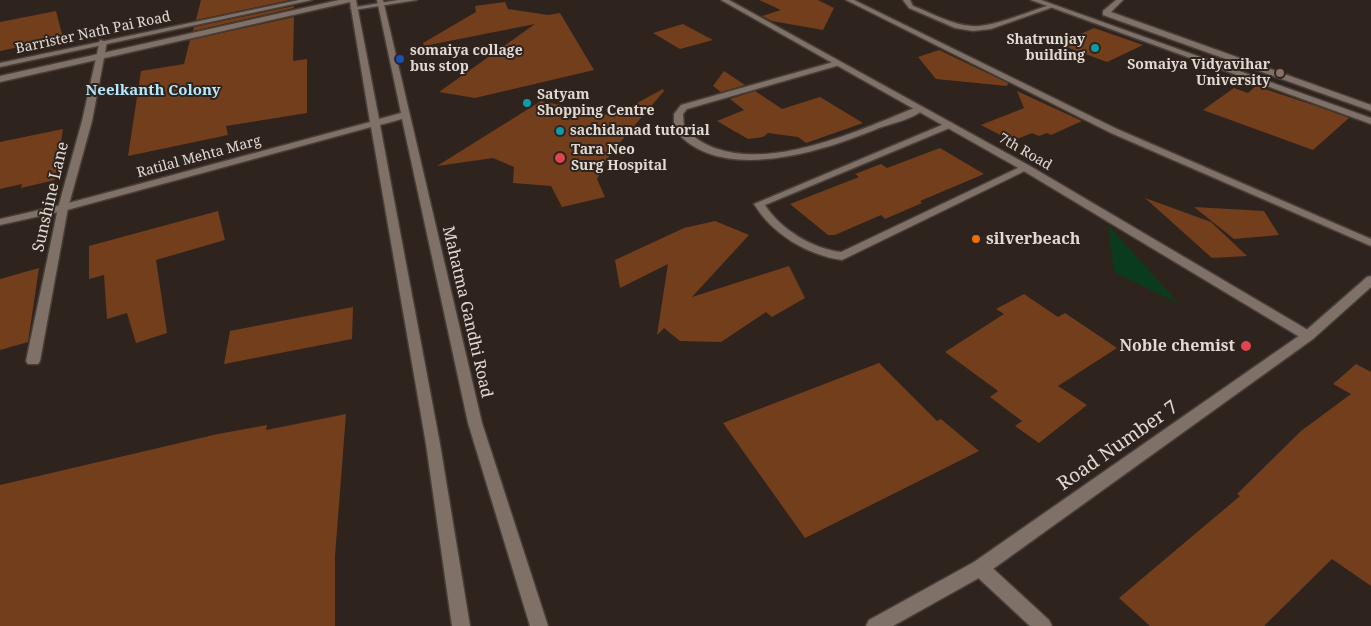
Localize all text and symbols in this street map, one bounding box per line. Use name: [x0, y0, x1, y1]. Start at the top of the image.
street label: Barrister Nath Pai Road: [14, 8, 172, 58]
place label: Shatrunjay building: [1006, 32, 1085, 64]
marker: Shatrunjay building: [1089, 42, 1101, 54]
place label: somaiya collage bus stop: [410, 43, 523, 75]
marker: somaiya collage bus stop: [394, 53, 406, 65]
place label: Somaiya Vidyavihar University: [1127, 57, 1270, 90]
marker: Somaiya Vidyavihar University: [1274, 67, 1286, 79]
district label: Neelkanth Colony: [86, 82, 220, 100]
place label: Satyam Shopping Centre: [537, 87, 655, 120]
marker: Satyam Shopping Centre: [521, 97, 533, 109]
place label: sachidanad tutorial: [570, 123, 710, 139]
marker: sachidanad tutorial: [554, 125, 566, 137]
street label: 7th Road: [995, 130, 1055, 174]
street label: Ratilal Mehta Marg: [135, 132, 263, 182]
street label: Sunshine Lane: [29, 140, 73, 254]
place label: Tara Neo Surg Hospital: [571, 142, 667, 174]
marker: Tara Neo Surg Hospital: [553, 151, 567, 165]
street label: Mahatma Gandhi Road: [438, 224, 496, 400]
place label: silverbeach: [986, 229, 1080, 249]
marker: silverbeach: [970, 233, 982, 245]
place label: Noble chemist: [1119, 336, 1235, 356]
marker: Noble chemist: [1239, 339, 1253, 353]
street label: Road Number 7: [1053, 396, 1183, 496]

